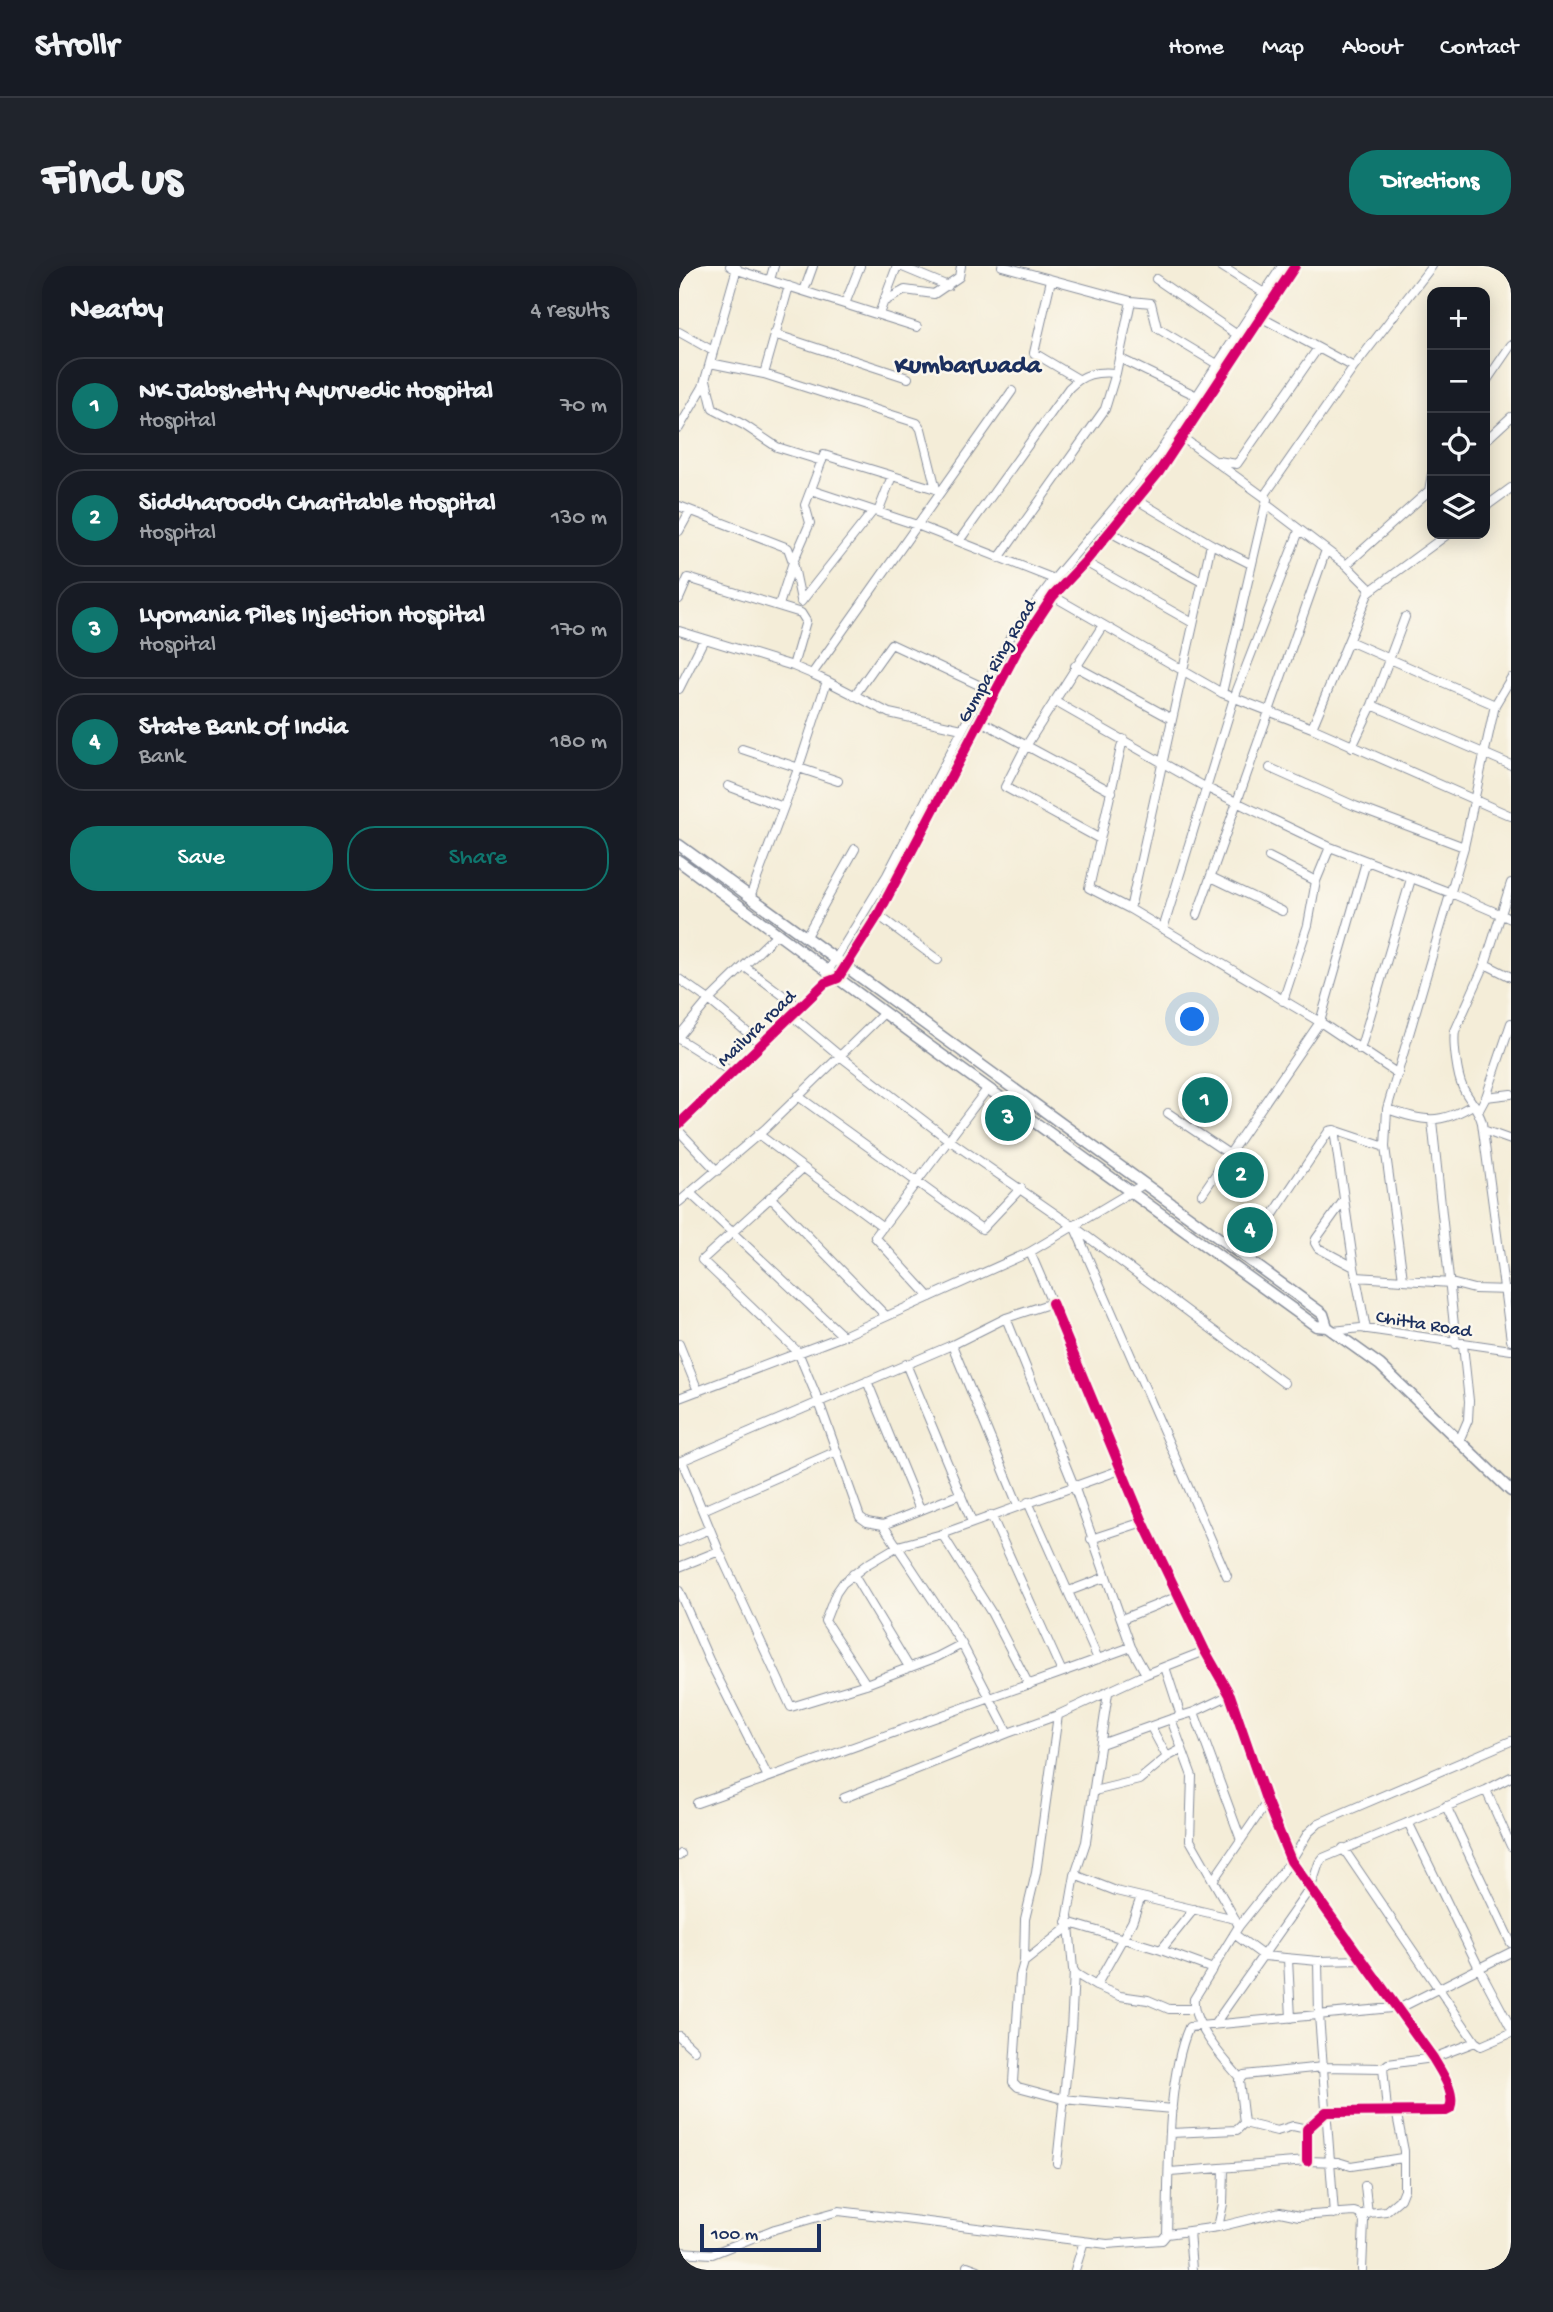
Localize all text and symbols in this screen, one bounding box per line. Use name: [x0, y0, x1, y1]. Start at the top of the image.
text: Strollr: [35, 29, 119, 67]
text: Home: [1168, 34, 1224, 63]
text: Map: [1262, 34, 1304, 63]
text: About: [1342, 34, 1402, 63]
text: Contact: [1440, 34, 1518, 63]
button: Directions: [1349, 150, 1511, 215]
text: Find us: [42, 153, 182, 211]
map controls: [1427, 287, 1490, 539]
button: +: [1427, 287, 1490, 350]
text: Nearby: [70, 294, 163, 329]
text: 4 results: [530, 298, 609, 325]
button: −: [1427, 350, 1490, 413]
district label: Kumbarwada: [894, 352, 1043, 383]
text: NK Jabshetty Ayurvedic Hospital: [139, 377, 493, 408]
text: 1: [90, 393, 100, 420]
text: 70 m: [560, 393, 607, 420]
text: Hospital: [139, 408, 216, 435]
button: locate: [1427, 413, 1490, 476]
button: layers: [1427, 476, 1490, 539]
text: Siddharoodh Charitable Hospital: [139, 489, 496, 520]
text: 2: [89, 505, 101, 532]
text: 130 m: [551, 505, 607, 532]
text: Hospital: [139, 520, 216, 547]
street label: Gumpa Ring Road: [953, 594, 1044, 728]
text: Lyomania Piles Injection Hospital: [139, 601, 485, 632]
text: 3: [89, 617, 101, 644]
text: 170 m: [551, 617, 607, 644]
text: Hospital: [139, 632, 216, 659]
text: State Bank Of India: [139, 713, 348, 744]
text: 4: [90, 729, 100, 756]
text: 180 m: [550, 729, 607, 756]
text: Bank: [139, 744, 185, 771]
button: Save: [70, 826, 333, 891]
button: Share: [347, 826, 609, 891]
street label: Mailura road: [713, 985, 803, 1073]
your location: [1175, 1002, 1209, 1036]
pin: 1: [1182, 1074, 1228, 1126]
pin: 3: [985, 1092, 1031, 1144]
pin: 2: [1218, 1149, 1264, 1201]
pin: 4: [1227, 1204, 1273, 1256]
street label: Chitta Road: [1374, 1307, 1475, 1345]
scale bar: [700, 2221, 821, 2253]
text: 100 m: [711, 2224, 758, 2247]

